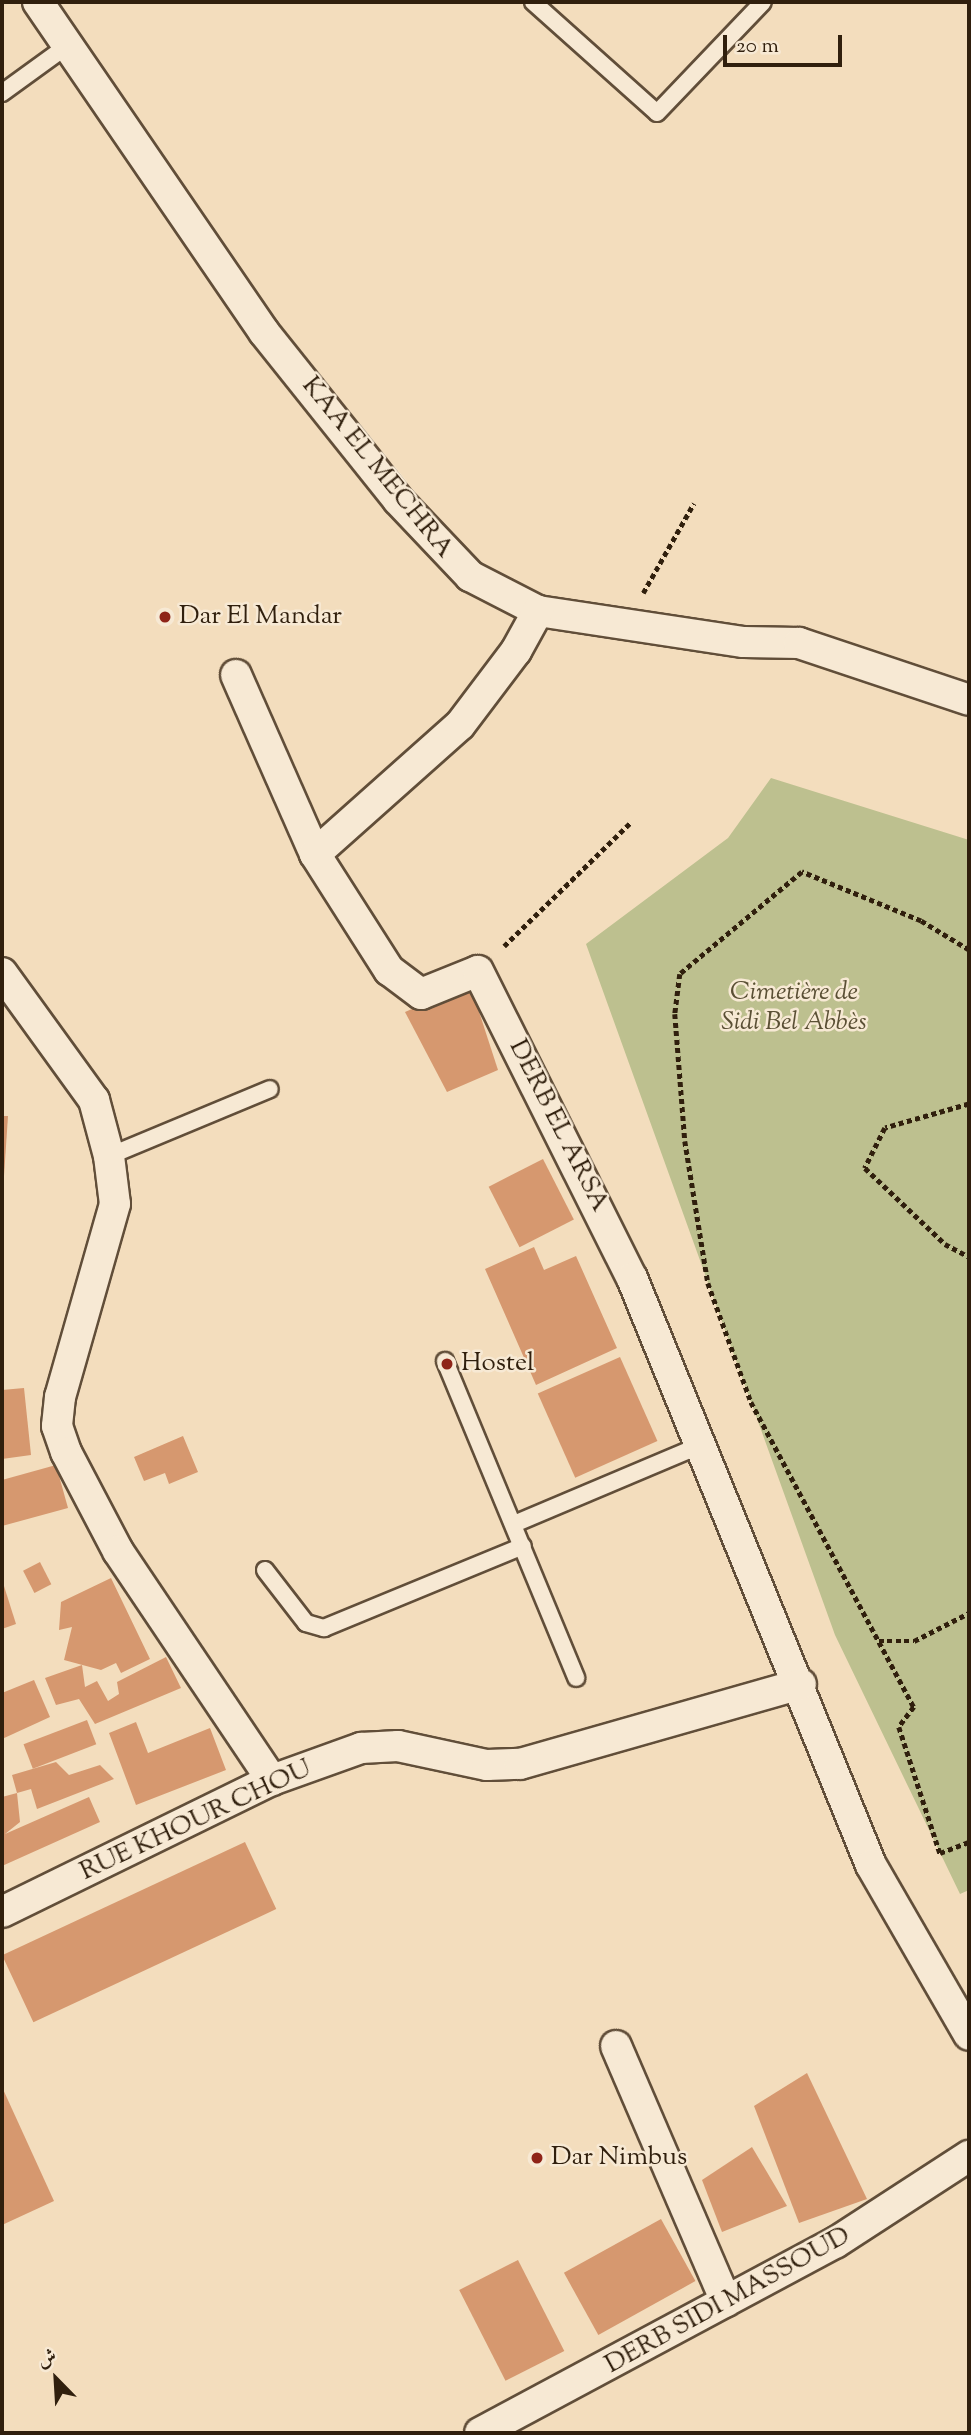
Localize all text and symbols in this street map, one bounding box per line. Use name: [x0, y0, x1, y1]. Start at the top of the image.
scale bar: [726, 21, 845, 65]
text: 20 m: [736, 32, 779, 62]
street label: KAA EL MECHRA: [294, 371, 460, 565]
place label: Dar El Mandar: [179, 601, 342, 633]
marker: Dar El Mandar: [157, 609, 173, 625]
park label: Cimetière de Sidi Bel Abbès: [721, 977, 867, 1038]
street label: DERB EL ARSA: [501, 1035, 615, 1217]
place label: Hostel: [461, 1348, 534, 1380]
marker: Hostel: [439, 1356, 455, 1372]
street label: RUE KHOUR CHOU: [75, 1754, 317, 1888]
place label: Dar Nimbus: [551, 2142, 687, 2174]
marker: Dar Nimbus: [529, 2150, 545, 2166]
street label: DERB SIDI MASSOUD: [600, 2221, 856, 2381]
text: ش: [33, 2343, 61, 2376]
north arrow: [21, 2344, 91, 2414]

